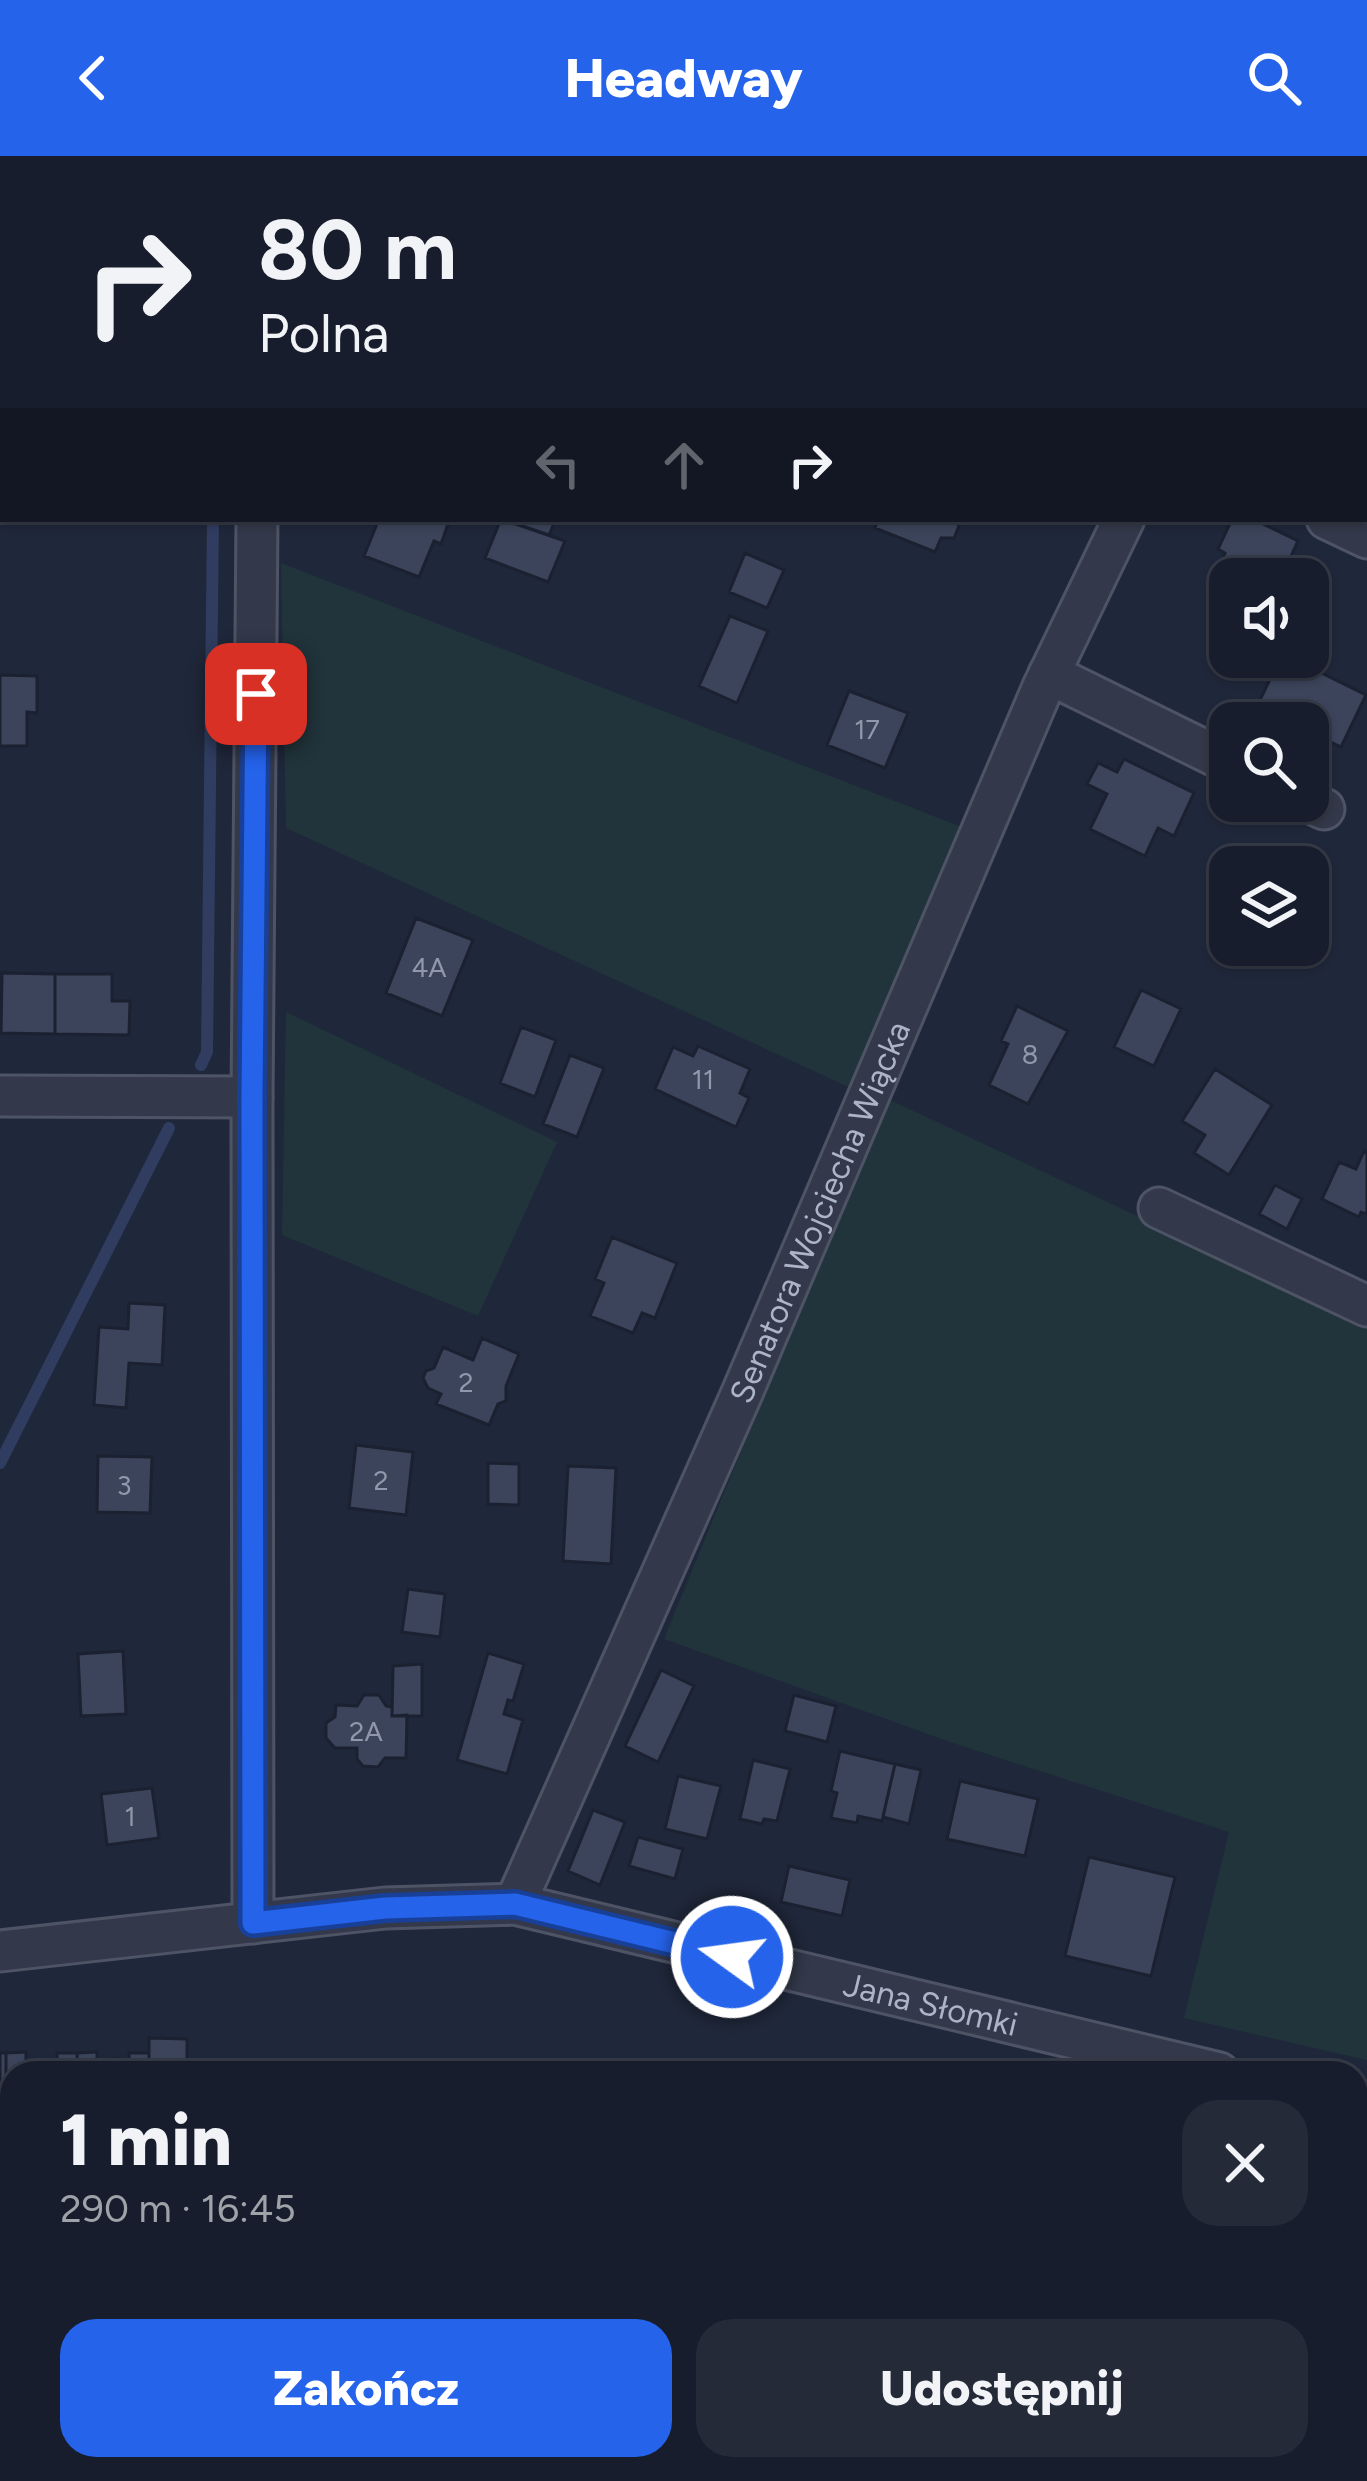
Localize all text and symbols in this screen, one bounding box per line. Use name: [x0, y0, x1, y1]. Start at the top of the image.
icon: back: [60, 45, 126, 111]
icon: search: [1241, 45, 1307, 111]
text: Headway: [564, 46, 803, 111]
text: 80 m: [258, 199, 457, 300]
icon: right: [60, 204, 216, 360]
text: Polna: [258, 301, 390, 366]
icon: left: [525, 432, 591, 498]
icon: ahead: [651, 432, 717, 498]
icon: right: [777, 432, 843, 498]
map controls: [1209, 558, 1329, 966]
button: sound: [1209, 558, 1329, 678]
pin: [205, 643, 307, 745]
icon: arrive: [223, 661, 289, 727]
button: search: [1209, 702, 1329, 822]
house number: 17: [854, 713, 880, 746]
button: layers: [1209, 846, 1329, 966]
house number: 4A: [411, 951, 447, 984]
street label: Senatora Wojciecha Wiącka: [721, 1015, 918, 1409]
house number: 8: [1022, 1038, 1038, 1071]
house number: 11: [692, 1063, 714, 1096]
house number: 2: [458, 1366, 474, 1399]
house number: 2: [373, 1464, 389, 1497]
house number: 3: [117, 1469, 131, 1502]
house number: 2A: [349, 1715, 383, 1748]
house number: 1: [124, 1800, 136, 1833]
position arrow: [669, 1894, 795, 2020]
street label: Jana Słomki: [840, 1964, 1022, 2044]
text: 1 min: [60, 2097, 232, 2183]
button: close: [1182, 2100, 1308, 2226]
text: 290 m · 16:45: [60, 2185, 296, 2232]
button: Zakończ: [60, 2319, 672, 2457]
button: Udostępnij: [696, 2319, 1308, 2457]

